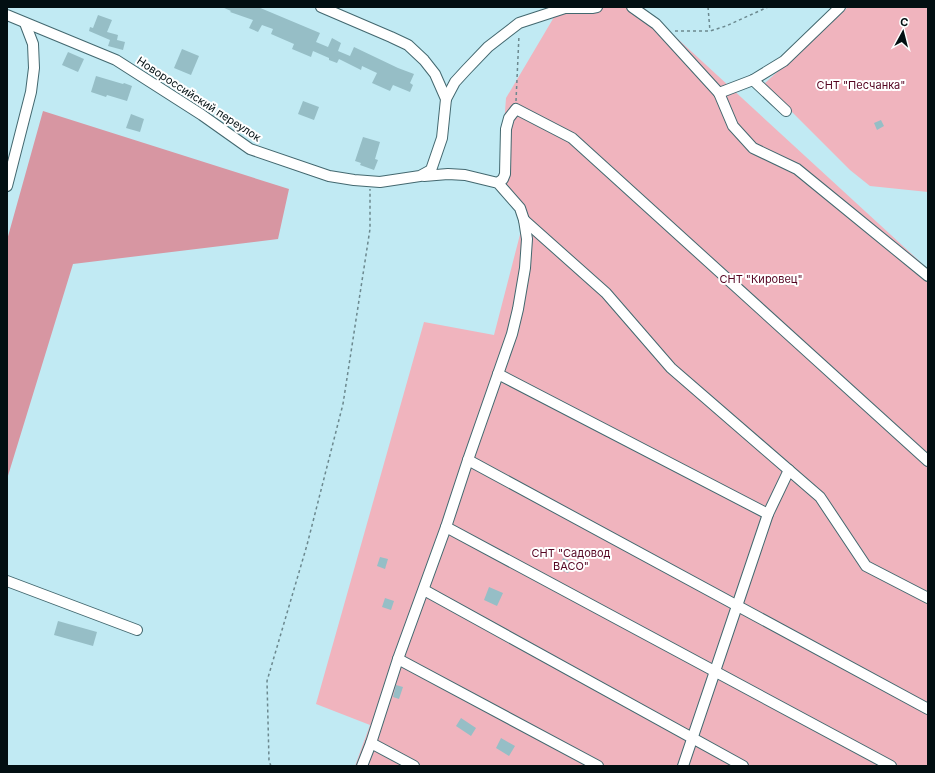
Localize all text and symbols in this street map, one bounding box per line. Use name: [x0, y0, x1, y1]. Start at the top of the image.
north arrow: [883, 12, 923, 52]
text: С: [899, 15, 909, 30]
street label: Новороссийский переулок: [134, 54, 264, 144]
park label: СНТ "Песчанка": [817, 78, 905, 92]
park label: СНТ "Кировец": [719, 272, 803, 286]
park label: СНТ "Садовод ВАСО": [532, 546, 611, 573]

